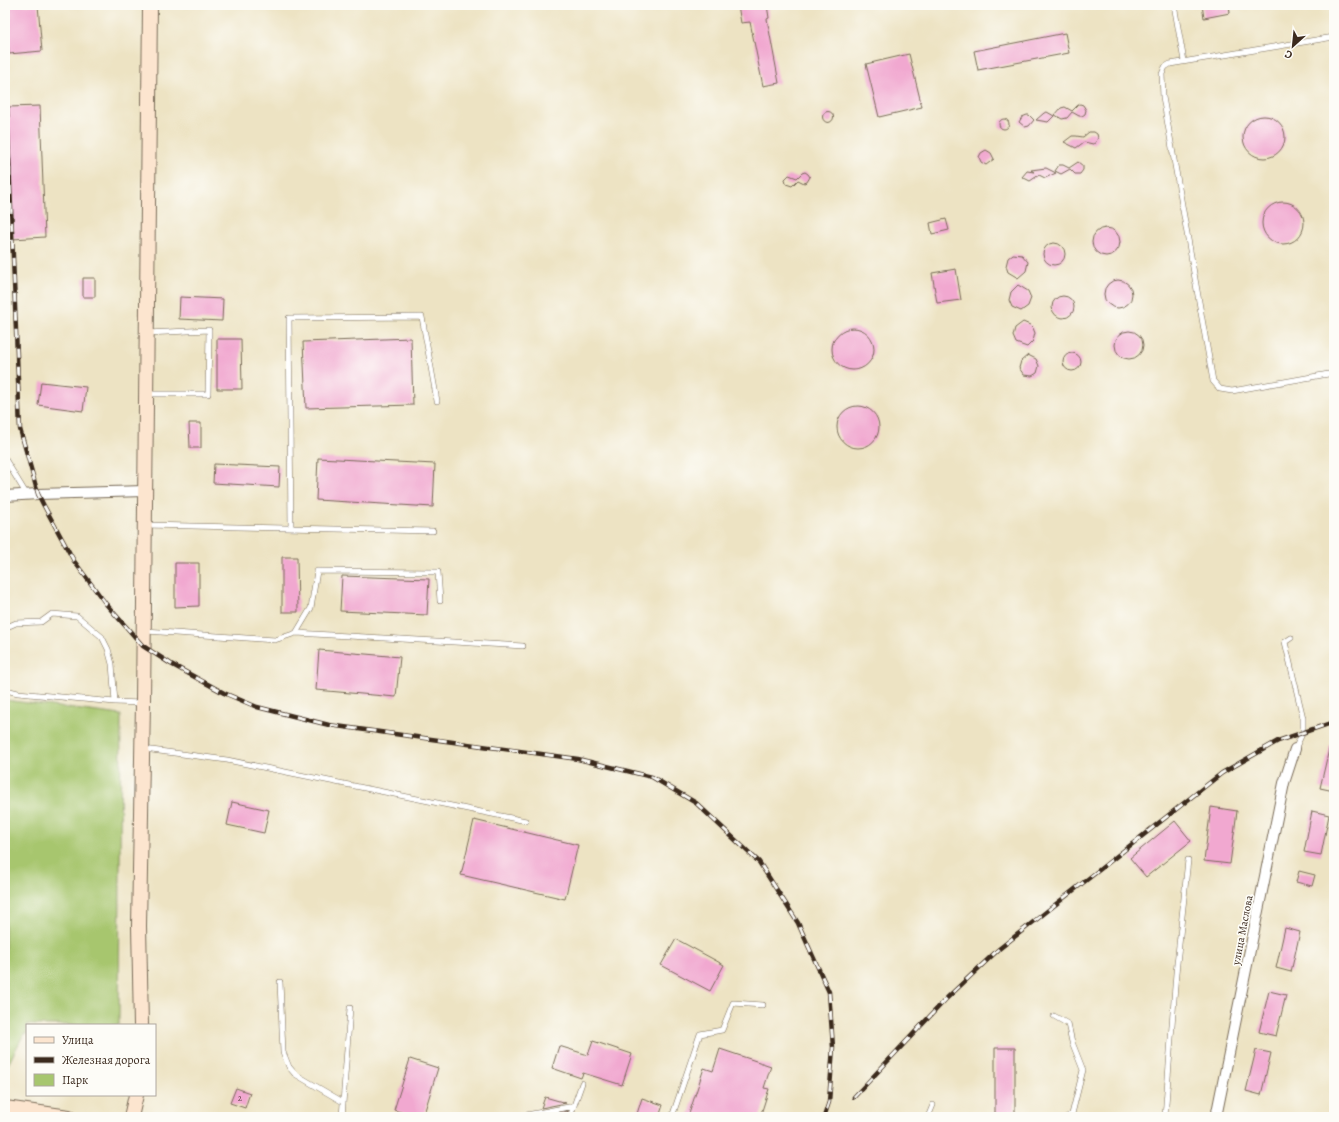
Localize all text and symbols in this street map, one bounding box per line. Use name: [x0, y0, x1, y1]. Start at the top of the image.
north arrow: [1273, 26, 1313, 66]
text: С: [1282, 46, 1295, 63]
street label: улица Маслова: [1228, 893, 1257, 967]
legend: [26, 1024, 156, 1096]
text: Улица: [62, 1032, 94, 1048]
text: Железная дорога: [62, 1052, 151, 1068]
text: Парк: [62, 1072, 88, 1088]
house number: 2: [238, 1092, 243, 1104]

